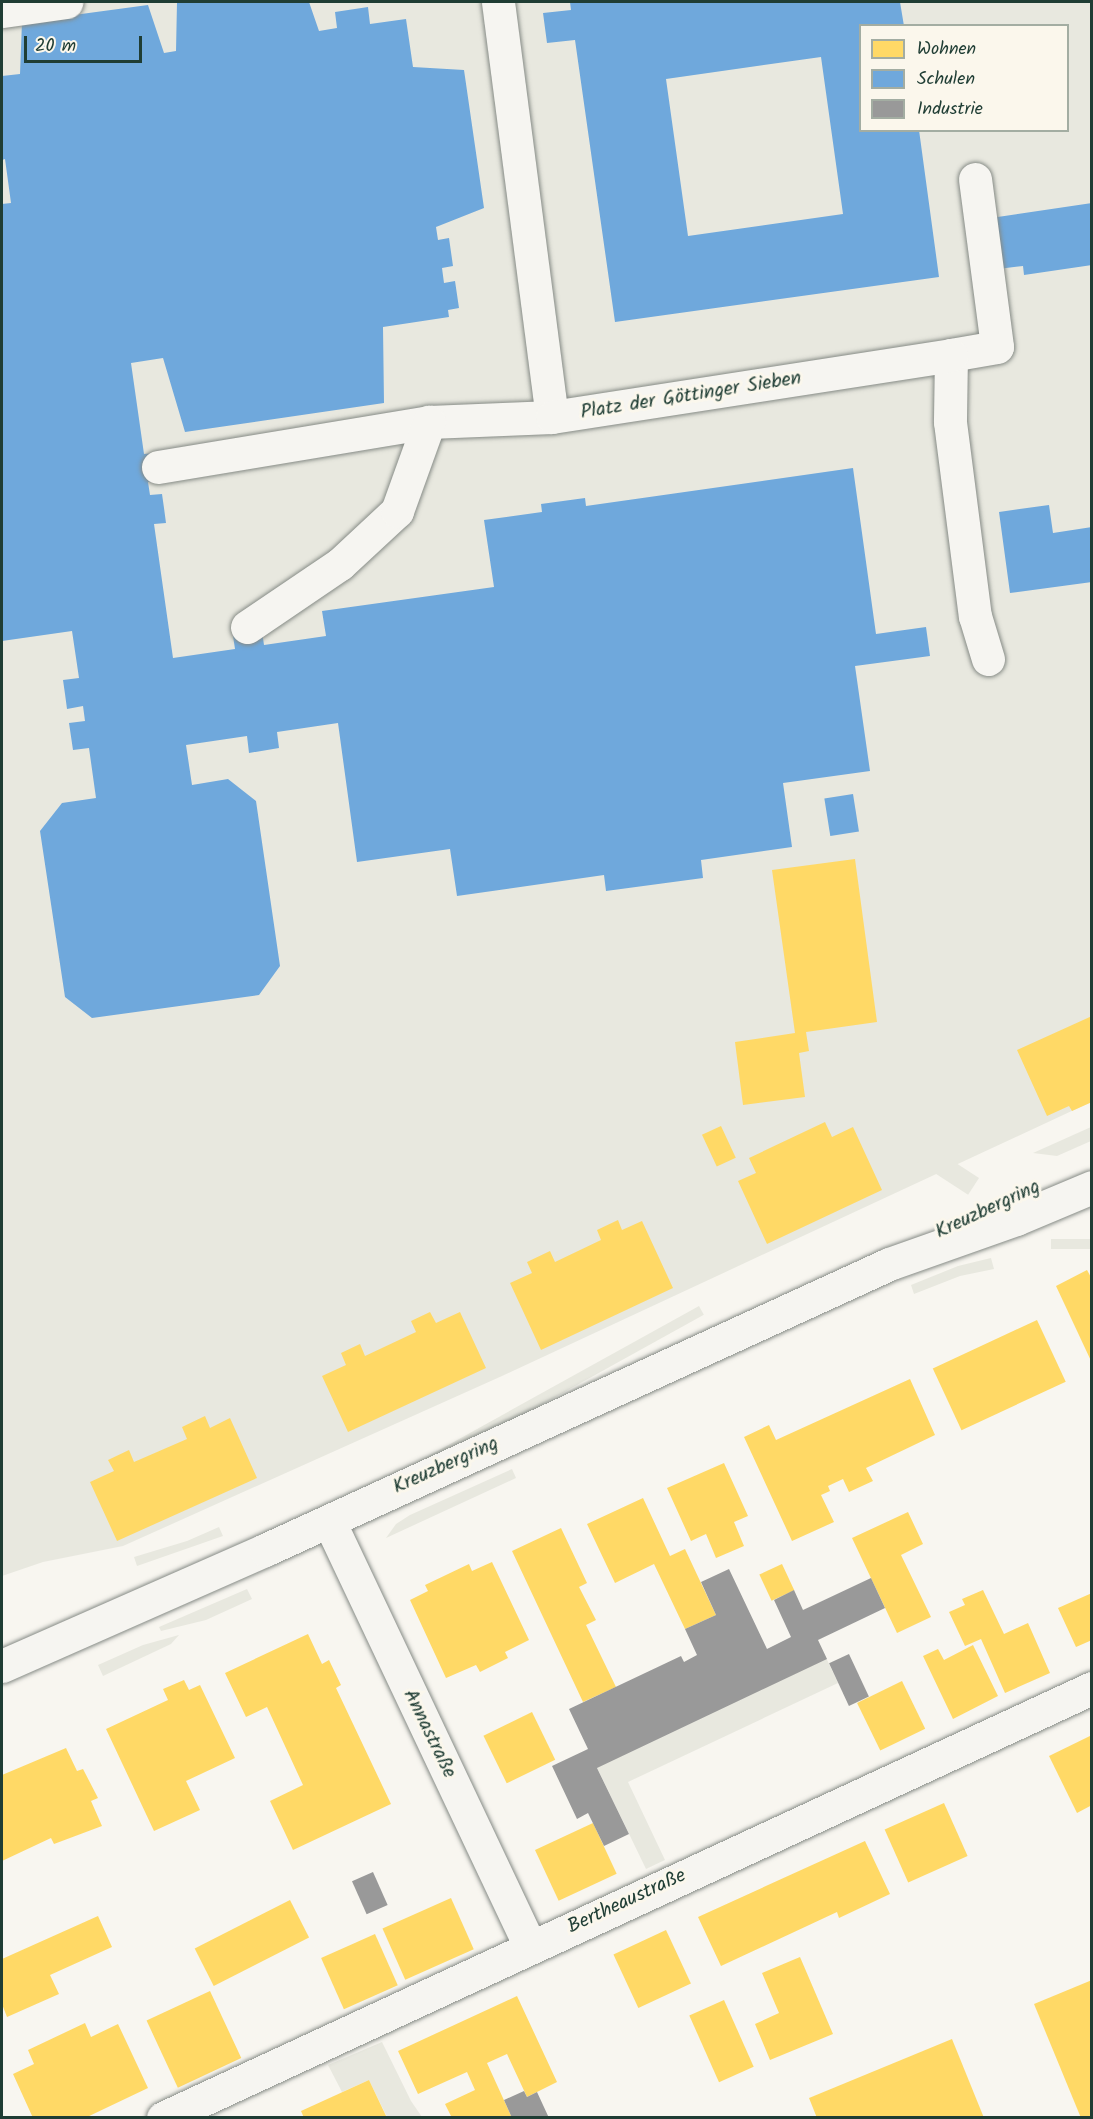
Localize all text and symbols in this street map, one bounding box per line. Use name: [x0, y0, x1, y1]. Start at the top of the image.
scale bar: [27, 24, 146, 62]
legend: [859, 24, 1069, 132]
text: 20 m: [35, 32, 76, 61]
text: Wohnen: [917, 35, 976, 64]
text: Schulen: [917, 65, 975, 94]
text: Industrie: [917, 95, 983, 124]
street label: Platz der Göttinger Sieben: [579, 367, 803, 425]
street label: Kreuzbergring: [932, 1175, 1044, 1245]
street label: Kreuzbergring: [389, 1432, 503, 1500]
street label: Annastraße: [397, 1686, 461, 1782]
street label: Bertheaustraße: [564, 1864, 690, 1940]

